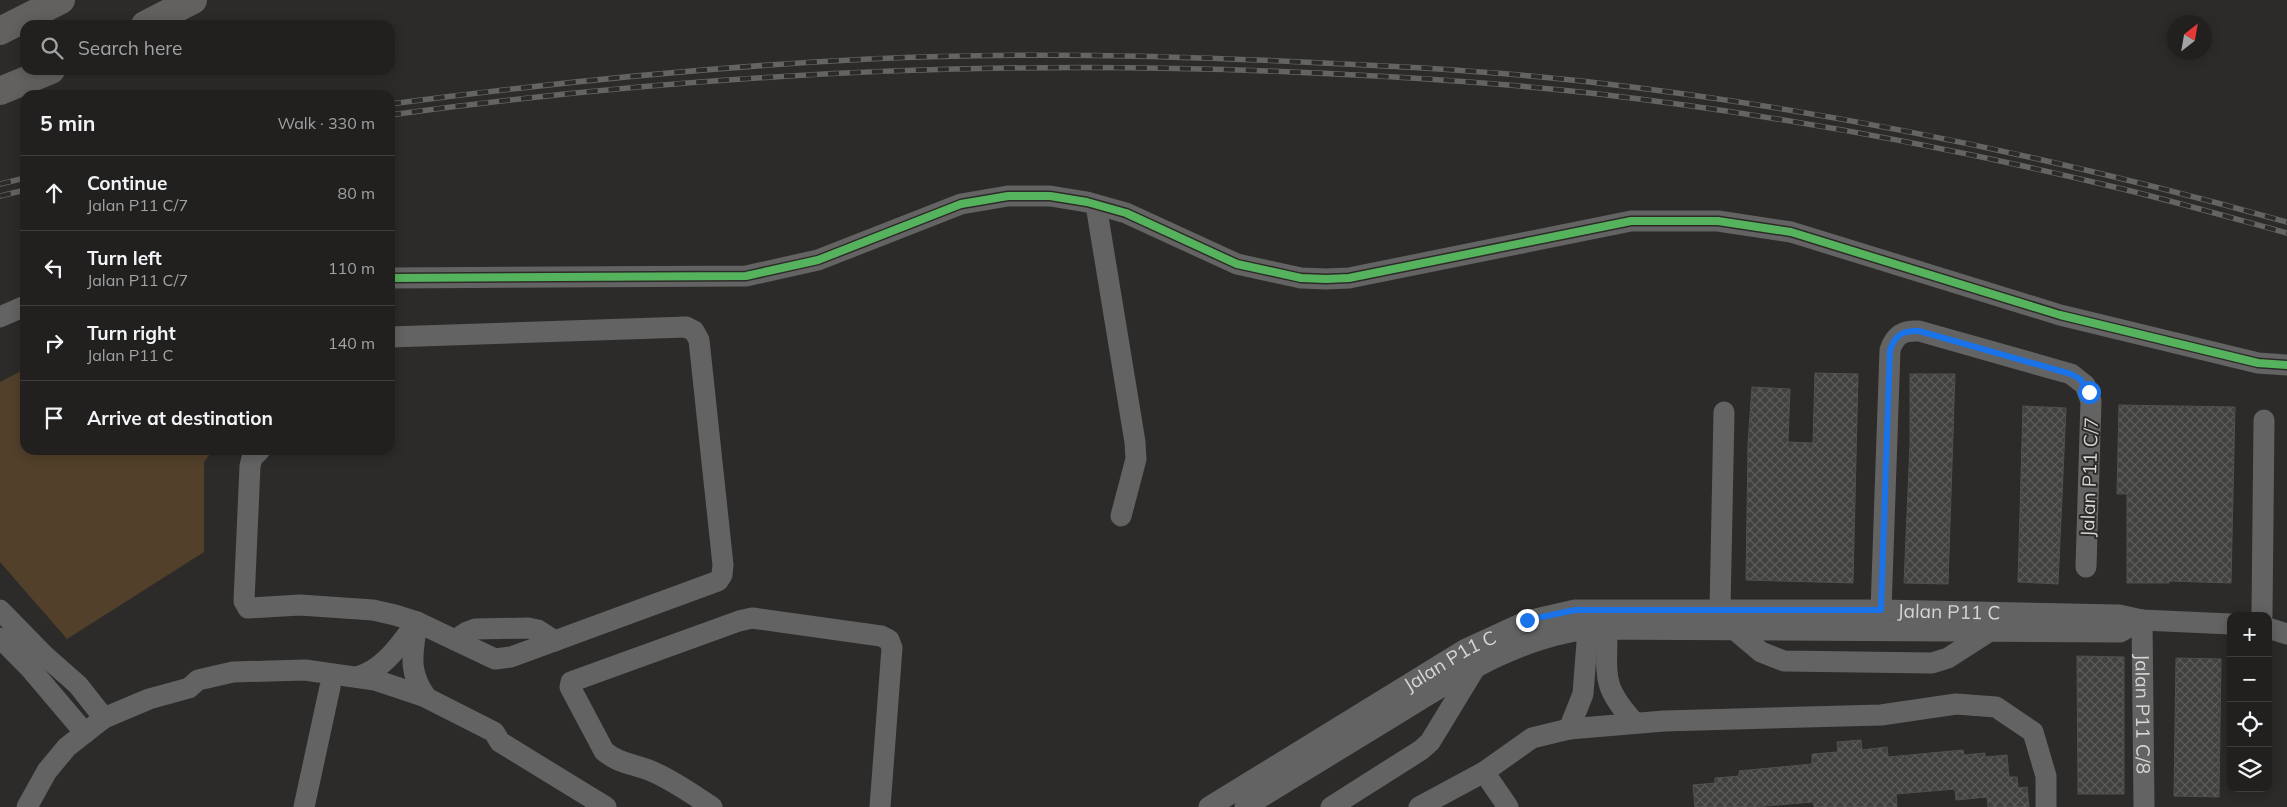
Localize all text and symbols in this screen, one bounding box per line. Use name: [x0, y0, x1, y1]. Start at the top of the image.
north arrow: [2167, 15, 2212, 60]
search box: [20, 20, 395, 75]
icon: search: [38, 34, 66, 62]
text: Search here: [78, 36, 182, 60]
text: 5 min: [40, 110, 95, 136]
text: Walk · 330 m: [277, 113, 375, 133]
text: Continue: [87, 171, 167, 195]
icon: ahead: [40, 179, 68, 207]
text: 80 m: [338, 183, 375, 203]
text: Jalan P11 C/7: [87, 195, 188, 215]
text: Turn left: [87, 246, 162, 270]
icon: left: [40, 254, 68, 282]
text: 110 m: [328, 258, 375, 278]
text: Jalan P11 C/7: [87, 270, 188, 290]
text: Turn right: [87, 321, 176, 345]
icon: right: [40, 329, 68, 357]
text: 140 m: [328, 333, 375, 353]
text: Jalan P11 C: [87, 345, 174, 365]
route start: [2078, 381, 2101, 404]
icon: arrive: [40, 404, 68, 432]
text: Arrive at destination: [87, 406, 273, 430]
street label: Jalan P11 C/7: [2075, 417, 2103, 537]
street label: Jalan P11 C: [1897, 598, 2001, 625]
route end: [1516, 609, 1539, 632]
map controls: [2227, 612, 2272, 792]
button: +: [2227, 612, 2272, 657]
street label: Jalan P11 C: [1399, 625, 1500, 696]
street label: Jalan P11 C/8: [2130, 654, 2156, 774]
button: −: [2227, 657, 2272, 702]
button: locate: [2227, 702, 2272, 747]
button: layers: [2227, 747, 2272, 792]

